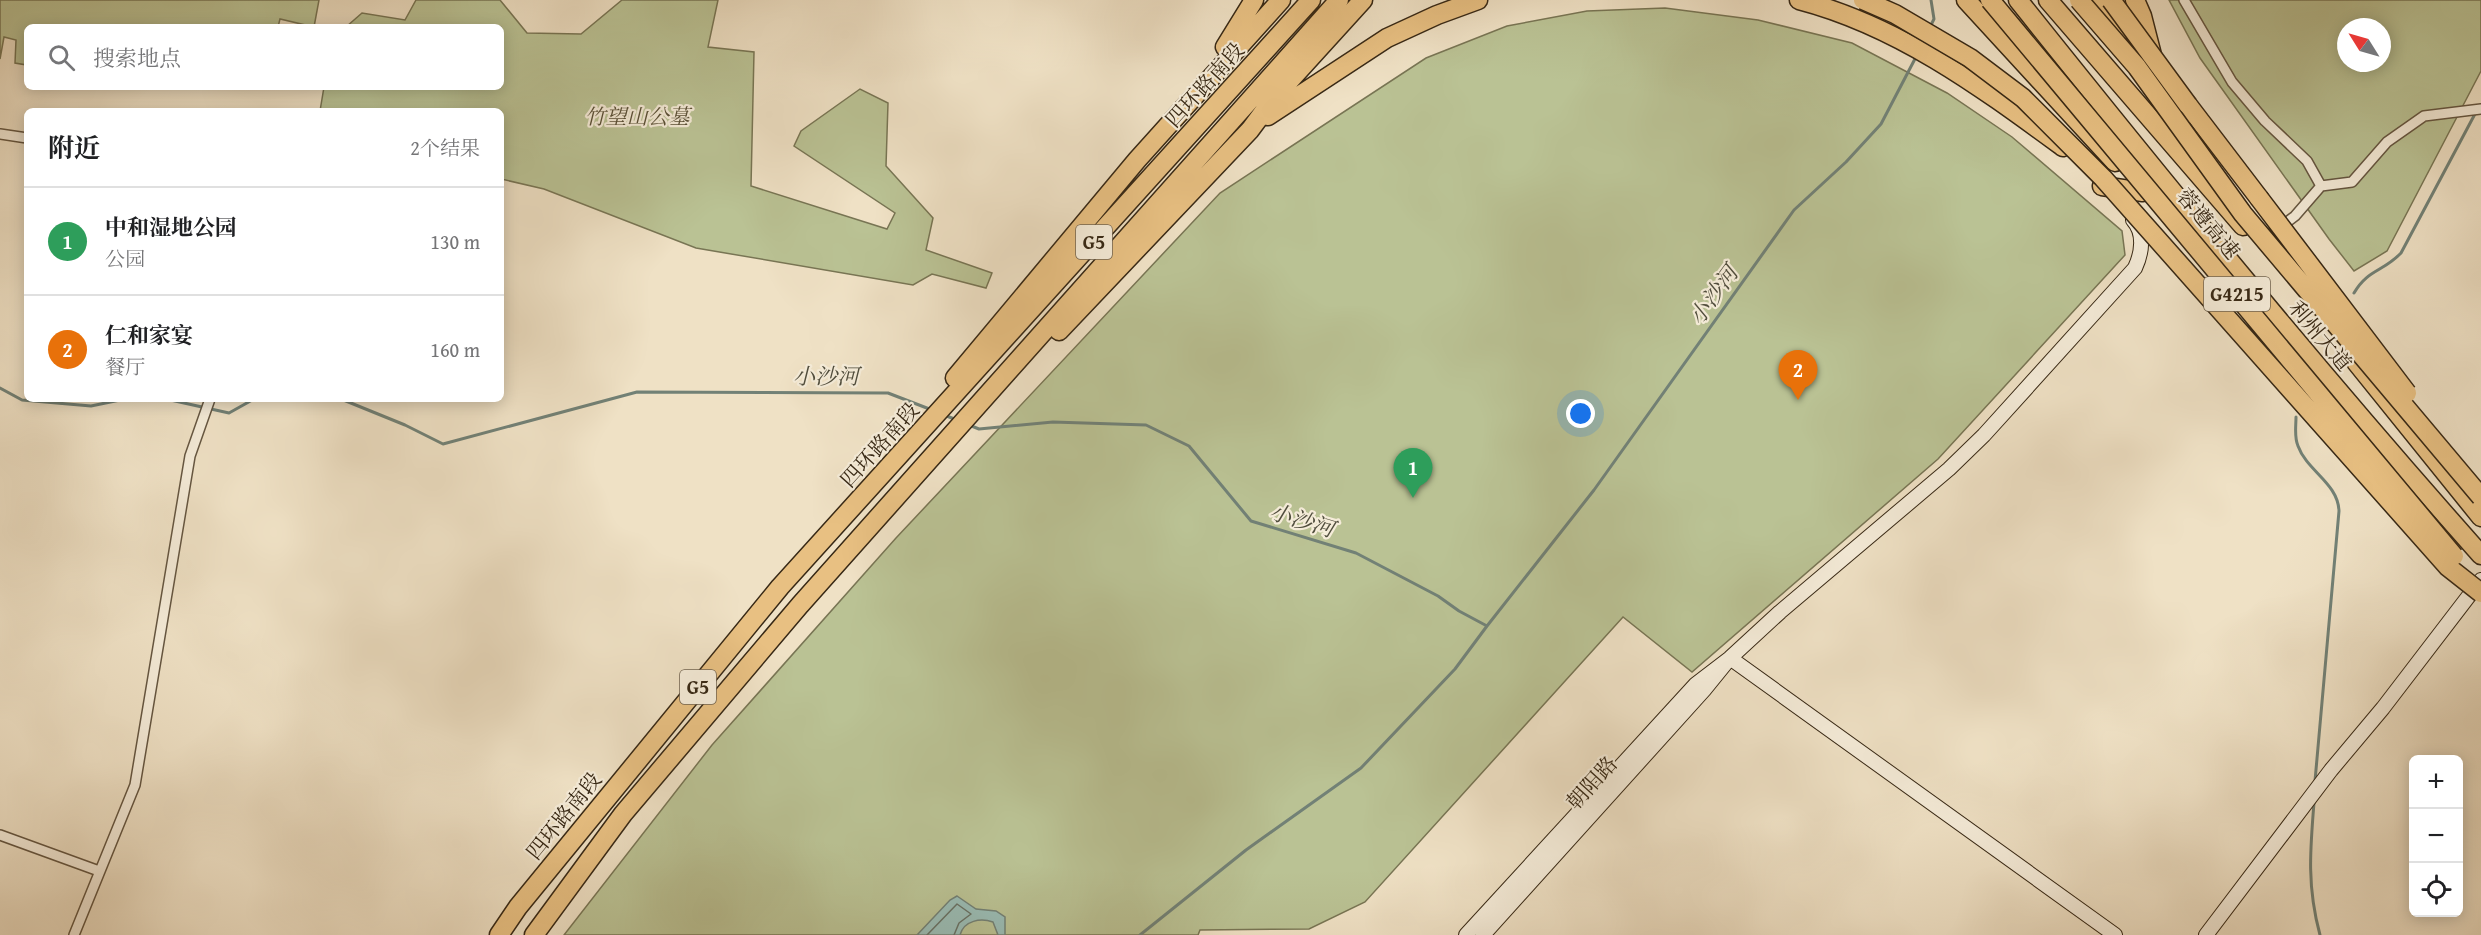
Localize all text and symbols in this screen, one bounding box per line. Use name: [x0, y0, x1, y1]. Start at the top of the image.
north arrow: [2337, 18, 2391, 72]
search box: [24, 24, 504, 90]
street label: 四环路南段: [1158, 35, 1251, 134]
icon: search: [45, 41, 78, 74]
text: 搜索地点: [93, 42, 181, 74]
park label: 竹望山公墓: [585, 101, 692, 132]
text: 附近: [48, 128, 100, 167]
text: 2个结果: [410, 133, 480, 162]
street label: 蓉遵高速: [2170, 182, 2247, 266]
text: 中和湿地公园: [105, 211, 237, 243]
road number: G5: [1076, 225, 1112, 259]
text: 1: [62, 227, 73, 256]
text: 130 m: [430, 227, 480, 256]
text: 公园: [105, 244, 145, 273]
water label: 小沙河: [1681, 256, 1748, 331]
road number: G4215: [2204, 277, 2270, 311]
street label: 利州大道: [2282, 294, 2359, 378]
text: 仁和家宴: [105, 319, 193, 351]
text: 2: [62, 335, 73, 364]
text: 160 m: [430, 335, 480, 364]
pin: 2: [1778, 350, 1818, 400]
text: 餐厅: [105, 352, 145, 381]
water label: 小沙河: [793, 360, 863, 392]
street label: 四环路南段: [833, 395, 926, 494]
your location: [1566, 399, 1595, 428]
pin: 1: [1394, 448, 1432, 498]
water label: 小沙河: [1266, 495, 1342, 546]
road number: G5: [680, 670, 716, 704]
street label: 朝阳路: [1559, 749, 1624, 816]
map controls: [2409, 755, 2463, 917]
button: +: [2409, 755, 2463, 809]
street label: 四环路南段: [519, 765, 609, 866]
button: −: [2409, 809, 2463, 863]
button: locate: [2409, 863, 2463, 917]

